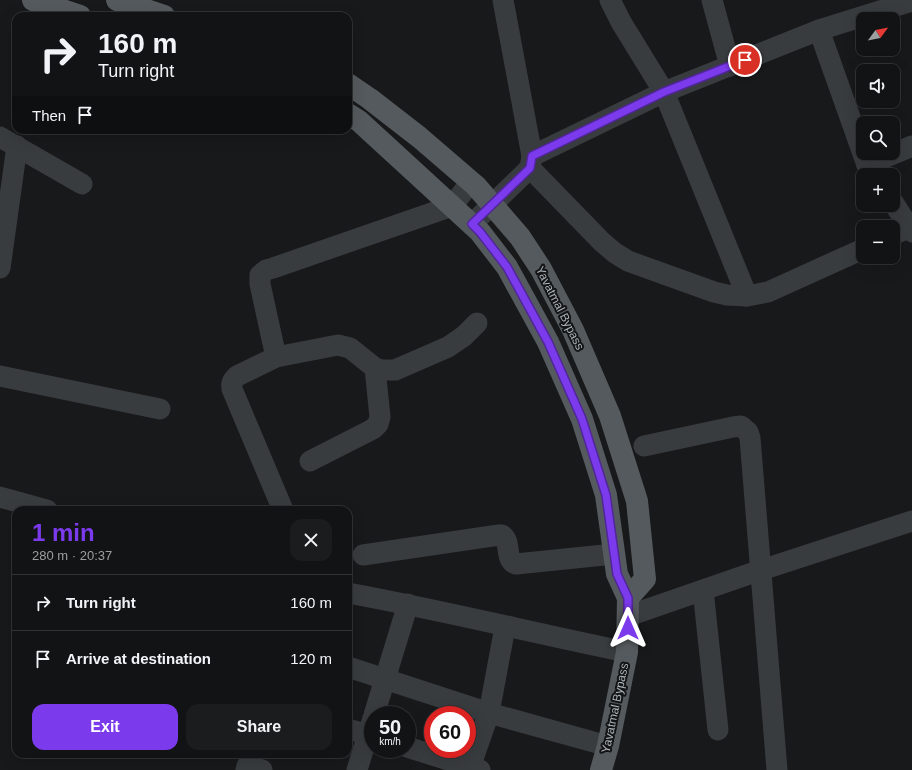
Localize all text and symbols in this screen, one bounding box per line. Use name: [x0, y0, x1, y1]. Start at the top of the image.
north arrow: [856, 12, 900, 56]
map controls: [856, 12, 900, 264]
icon: right: [32, 28, 84, 80]
text: 160 m: [98, 28, 177, 59]
pin: [728, 43, 762, 77]
icon: arrive: [734, 49, 756, 71]
text: Turn right: [98, 61, 174, 81]
button: sound: [856, 64, 900, 108]
icon: arrive: [74, 104, 96, 126]
text: Then: [32, 107, 66, 124]
button: search: [856, 116, 900, 160]
button: +: [856, 168, 900, 212]
button: −: [856, 220, 900, 264]
street label: Yavatmal Bypass: [533, 264, 587, 352]
text: 1 min: [32, 519, 95, 546]
button: close: [290, 519, 332, 561]
text: 280 m · 20:37: [32, 548, 112, 563]
icon: right: [32, 592, 54, 614]
text: Turn right: [66, 594, 136, 611]
text: 160 m: [290, 594, 332, 611]
position arrow: [607, 607, 649, 649]
icon: arrive: [32, 648, 54, 670]
text: Arrive at destination: [66, 650, 211, 667]
text: 120 m: [290, 650, 332, 667]
street label: Yavatmal Bypass: [599, 662, 631, 754]
button: Exit: [32, 704, 178, 750]
button: Share: [186, 704, 332, 750]
speed limit sign: 60: [424, 706, 476, 758]
text: 50: [379, 716, 401, 738]
text: km/h: [379, 736, 401, 747]

